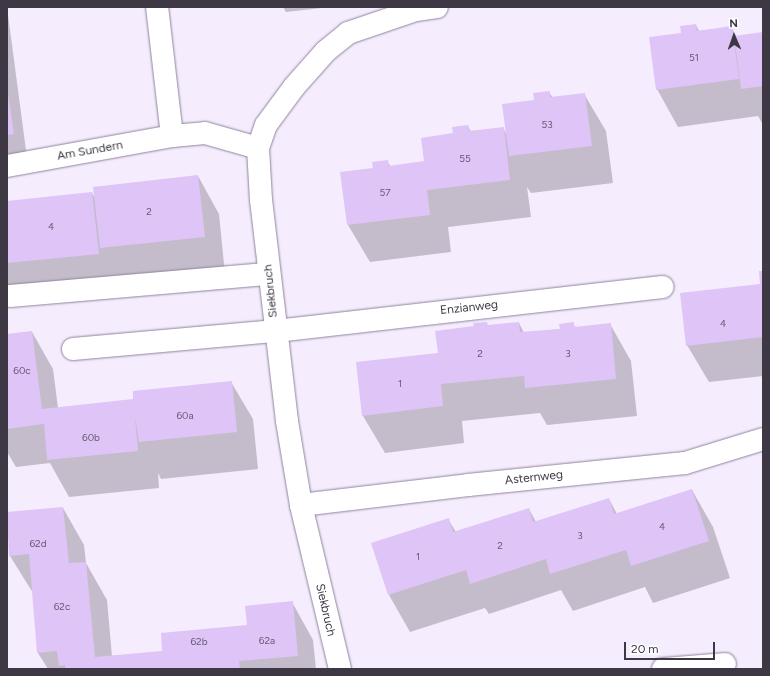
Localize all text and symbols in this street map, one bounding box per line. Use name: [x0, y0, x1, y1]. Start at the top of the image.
north arrow: [714, 16, 754, 56]
text: N: [729, 17, 738, 30]
house number: 51: [689, 52, 699, 64]
house number: 53: [541, 119, 553, 131]
street label: Am Sundern: [56, 138, 124, 164]
house number: 55: [459, 153, 471, 165]
house number: 57: [379, 187, 391, 199]
house number: 2: [146, 206, 152, 218]
house number: 4: [48, 221, 54, 233]
street label: Siekbruch: [261, 264, 281, 318]
street label: Enzianweg: [439, 298, 499, 318]
house number: 4: [720, 318, 726, 330]
house number: 2: [477, 348, 483, 360]
house number: 3: [565, 348, 571, 360]
house number: 60c: [13, 365, 31, 377]
house number: 1: [398, 378, 402, 390]
house number: 60a: [176, 410, 194, 422]
house number: 60b: [82, 432, 100, 444]
street label: Asternweg: [504, 468, 564, 488]
house number: 4: [659, 521, 665, 533]
house number: 3: [577, 530, 583, 542]
house number: 62d: [29, 538, 47, 550]
house number: 2: [497, 540, 503, 552]
house number: 1: [416, 551, 420, 563]
street label: Siekbruch: [312, 582, 338, 638]
house number: 62c: [54, 601, 70, 613]
scale bar: [626, 634, 717, 660]
house number: 62a: [259, 635, 275, 647]
house number: 62b: [190, 636, 208, 648]
text: 20 m: [631, 642, 659, 656]

